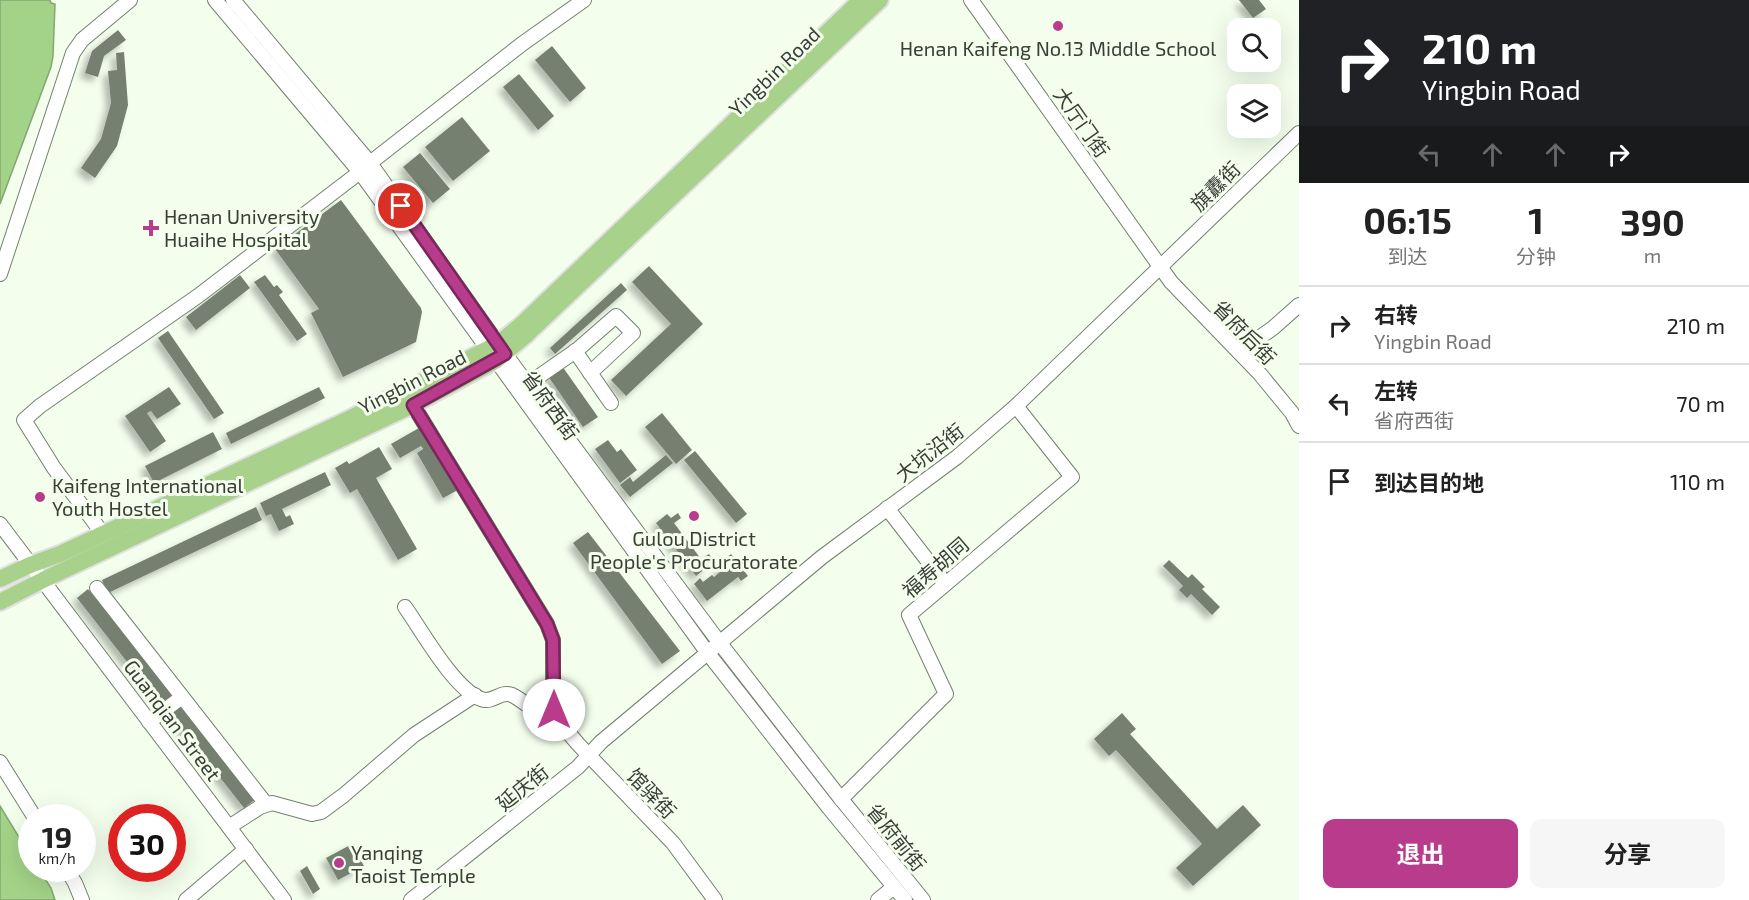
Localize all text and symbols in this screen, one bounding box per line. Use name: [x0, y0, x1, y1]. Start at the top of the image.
map controls: [1227, 18, 1281, 138]
button: search: [1227, 18, 1281, 72]
marker: Henan Kaifeng No.13 Middle School: [1051, 19, 1065, 33]
street label: Yingbin Road: [723, 22, 825, 120]
text: 210 m: [1422, 22, 1537, 72]
icon: right: [1323, 24, 1401, 102]
place label: Henan Kaifeng No.13 Middle School: [900, 36, 1216, 60]
text: Yingbin Road: [1422, 73, 1581, 105]
street label: 大厅门街: [1049, 82, 1115, 162]
button: layers: [1227, 84, 1281, 138]
icon: left: [1413, 138, 1446, 171]
icon: ahead: [1476, 138, 1509, 171]
icon: ahead: [1539, 138, 1572, 171]
icon: right: [1602, 138, 1635, 171]
street label: 旗纛街: [1185, 156, 1245, 216]
pin: [375, 180, 426, 231]
icon: arrive: [384, 189, 417, 222]
text: 06:15: [1363, 198, 1452, 241]
text: 1: [1528, 198, 1544, 241]
text: 390: [1620, 200, 1685, 243]
place label: Henan University Huaihe Hospital: [164, 204, 320, 251]
marker: Henan University Huaihe Hospital: [142, 219, 160, 237]
text: m: [1644, 243, 1661, 267]
text: 到达: [1388, 244, 1428, 268]
text: 分钟: [1516, 244, 1556, 268]
street label: 省府后街: [1209, 295, 1281, 369]
text: 右转: [1374, 301, 1418, 327]
icon: right: [1323, 309, 1356, 342]
text: 210 m: [1666, 312, 1725, 338]
text: Yingbin Road: [1374, 329, 1492, 353]
street label: Yingbin Road: [354, 344, 470, 418]
street label: 省府西街: [518, 366, 584, 444]
text: 左转: [1374, 377, 1418, 403]
icon: left: [1323, 387, 1356, 420]
text: 70 m: [1676, 390, 1725, 416]
text: 省府西街: [1374, 408, 1454, 432]
street label: 大坑沿街: [890, 418, 968, 486]
icon: arrive: [1323, 465, 1356, 498]
text: 110 m: [1670, 468, 1725, 494]
text: 到达目的地: [1374, 469, 1484, 495]
place label: Kaifeng International Youth Hostel: [52, 473, 244, 520]
marker: Kaifeng International Youth Hostel: [33, 490, 47, 504]
marker: Gulou District People's Procuratorate: [687, 509, 701, 523]
place label: Gulou District People's Procuratorate: [590, 526, 798, 573]
street label: 福寿胡同: [897, 532, 973, 602]
street label: Guanqian Street: [120, 655, 227, 786]
position arrow: [522, 678, 586, 742]
street label: 延庆街: [491, 759, 553, 815]
street label: 馆驿街: [623, 763, 681, 823]
street label: 省府前街: [863, 798, 931, 876]
speed limit sign: 30: [108, 804, 186, 882]
text: 19: [42, 818, 72, 854]
button: 退出: [1323, 819, 1518, 888]
button: 分享: [1530, 819, 1725, 888]
place label: Yanqing Taoist Temple: [351, 840, 476, 887]
text: km/h: [38, 849, 76, 867]
marker: Yanqing Taoist Temple: [332, 856, 346, 870]

